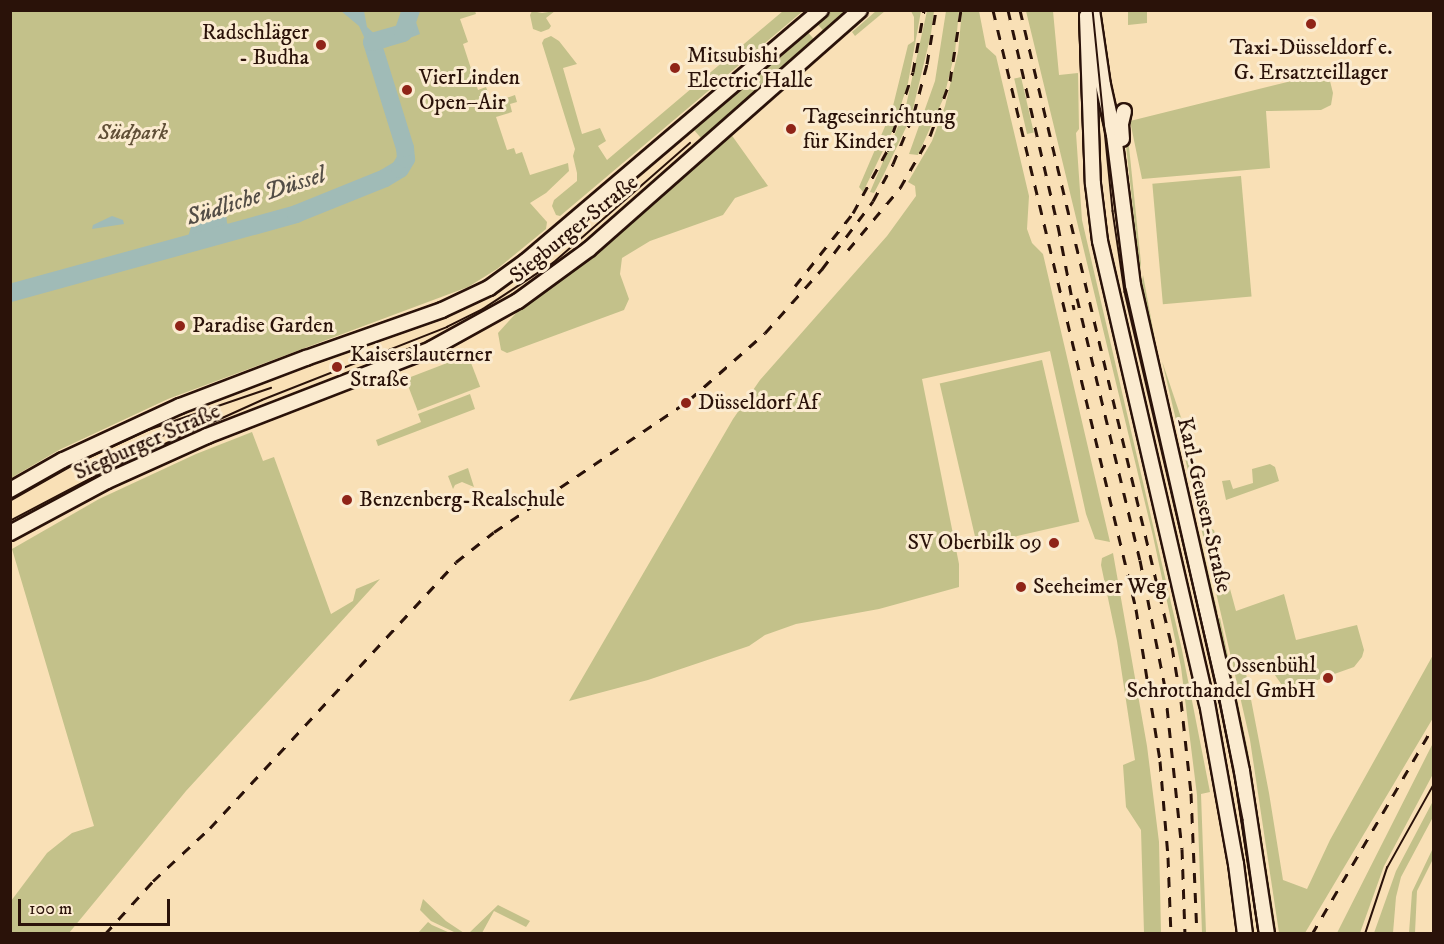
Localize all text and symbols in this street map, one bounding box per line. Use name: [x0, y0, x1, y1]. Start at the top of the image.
marker: Taxi-Düsseldorf e. G. Ersatzteillager: [1304, 17, 1318, 31]
place label: Radschläger - Budha: [202, 19, 309, 70]
place label: Taxi-Düsseldorf e. G. Ersatzteillager: [1230, 34, 1392, 86]
marker: Radschläger - Budha: [314, 38, 328, 52]
place label: Mitsubishi Electric Halle: [687, 42, 813, 94]
marker: Mitsubishi Electric Halle: [668, 61, 682, 75]
place label: VierLinden Open–Air: [419, 64, 520, 116]
marker: VierLinden Open–Air: [400, 83, 414, 97]
place label: Tageseinrichtung für Kinder: [803, 103, 955, 154]
park label: Südpark: [98, 120, 168, 146]
marker: Tageseinrichtung für Kinder: [784, 122, 798, 136]
water label: Südliche Düssel: [183, 161, 329, 233]
street label: Siegburger Straße: [505, 169, 643, 289]
place label: Paradise Garden: [192, 313, 334, 339]
marker: Paradise Garden: [173, 319, 187, 333]
place label: Kaiserslauterner Straße: [350, 341, 492, 392]
marker: Kaiserslauterner Straße: [328, 358, 346, 376]
place label: Düsseldorf Af: [698, 390, 818, 416]
marker: Düsseldorf Af: [679, 396, 693, 410]
street label: Siegburger Straße: [70, 398, 224, 486]
street label: Karl-Geusen-Straße: [1171, 415, 1237, 595]
place label: Benzenberg-Realschule: [359, 487, 565, 513]
marker: Benzenberg-Realschule: [340, 493, 354, 507]
place label: SV Oberbilk 09: [908, 530, 1042, 556]
marker: SV Oberbilk 09: [1047, 536, 1061, 550]
place label: Seeheimer Weg: [1033, 574, 1166, 600]
marker: Seeheimer Weg: [1014, 580, 1028, 594]
place label: Ossenbühl Schrotthandel GmbH: [1126, 652, 1316, 704]
marker: Ossenbühl Schrotthandel GmbH: [1321, 671, 1335, 685]
scale bar: [21, 887, 172, 925]
text: 100 m: [29, 898, 72, 920]

